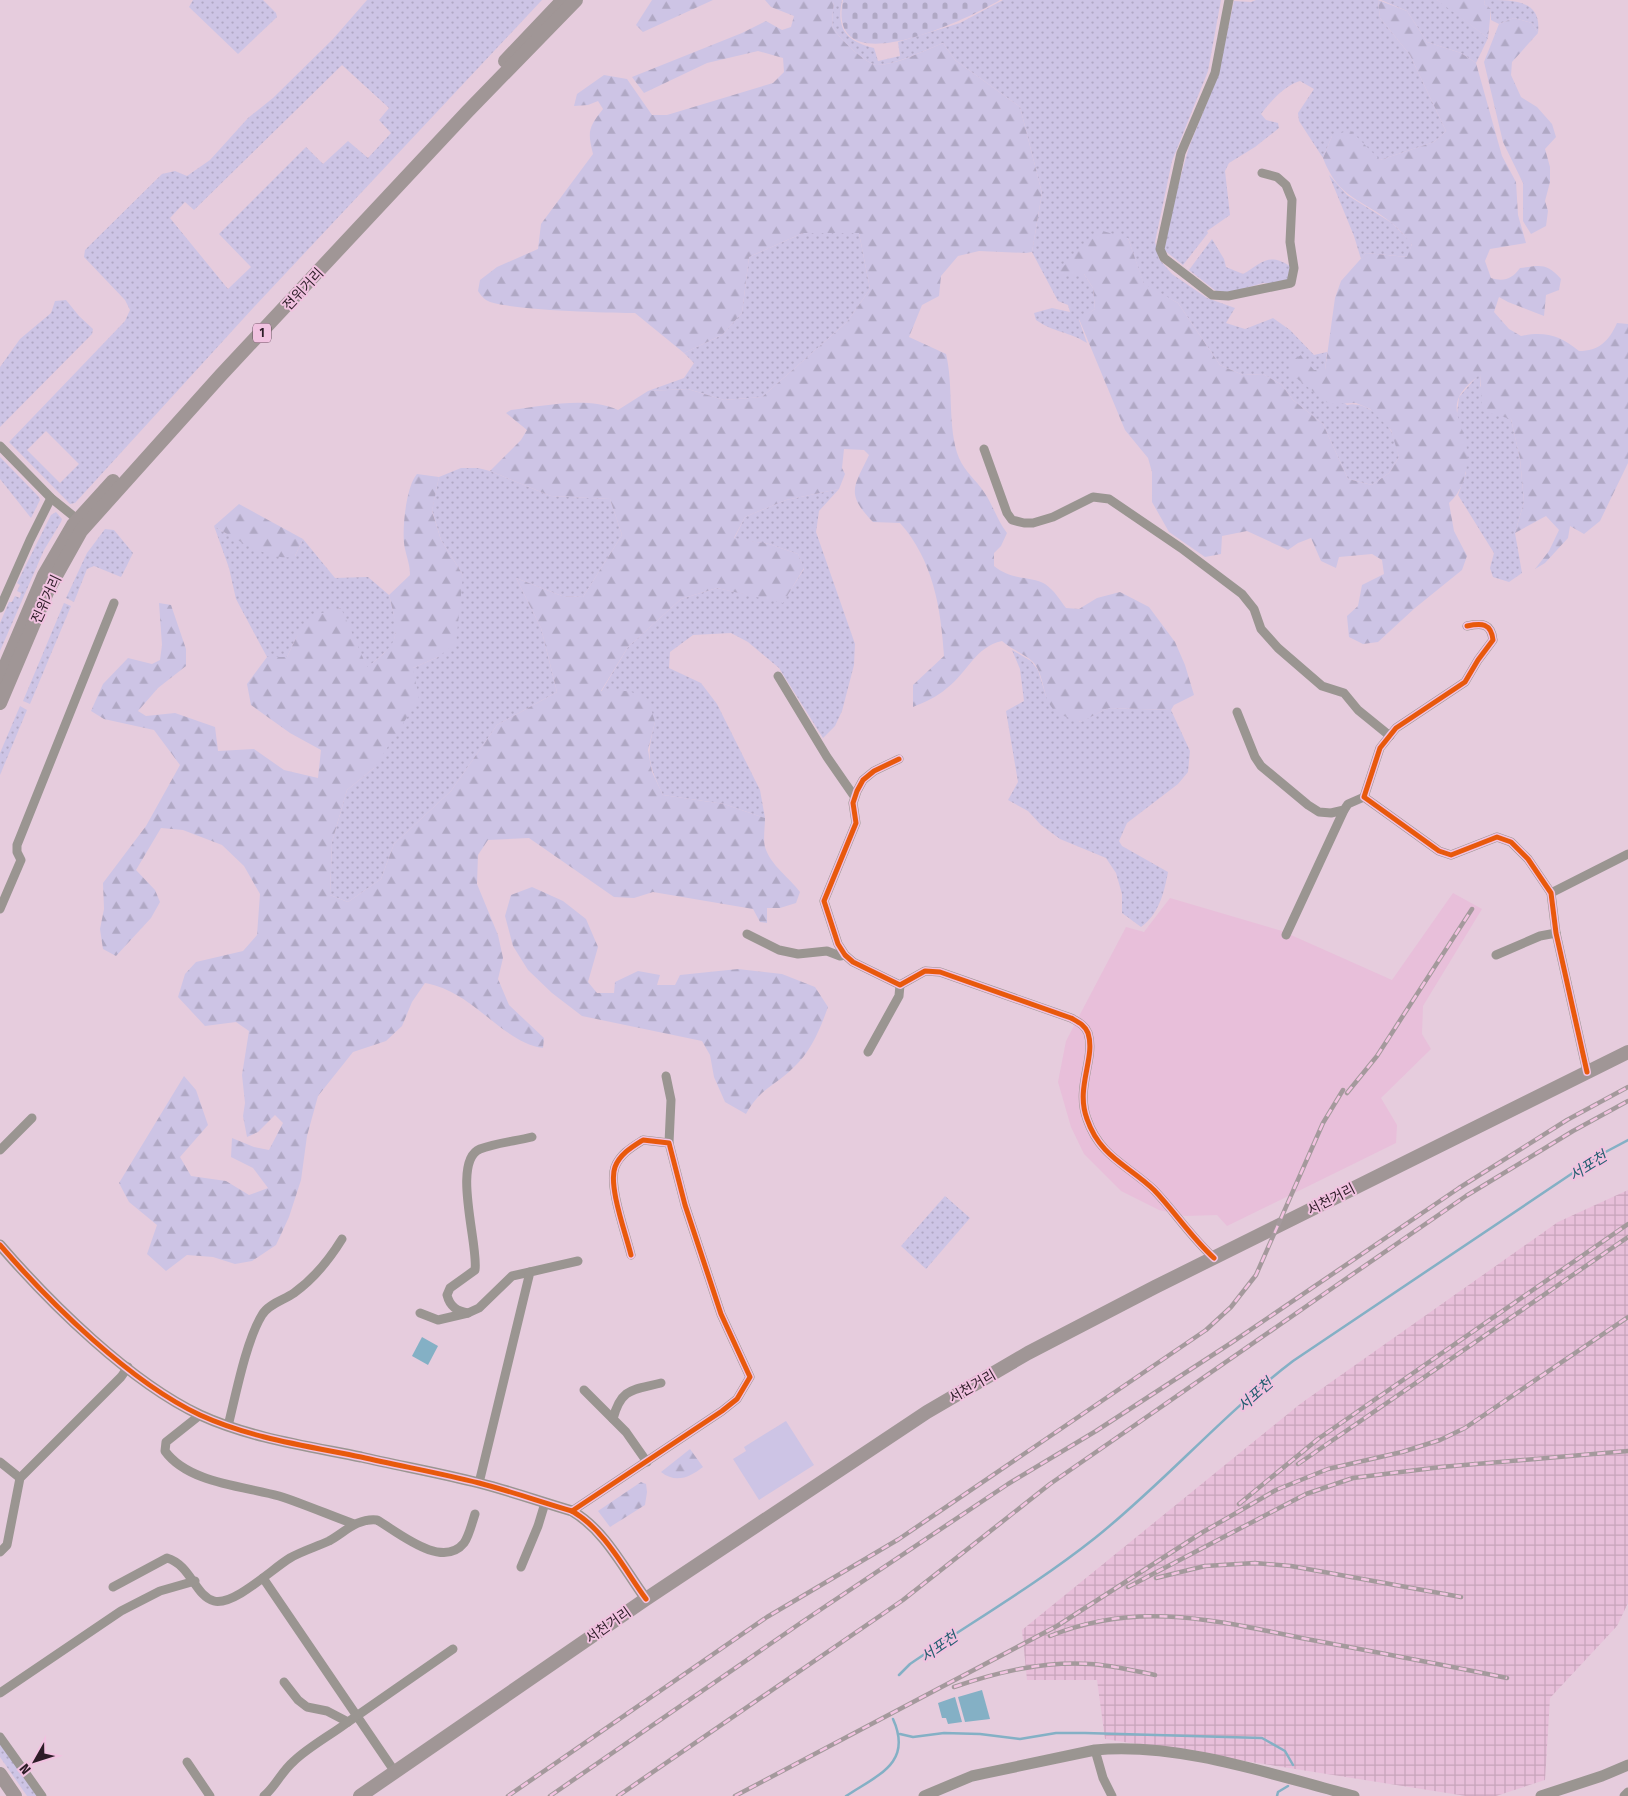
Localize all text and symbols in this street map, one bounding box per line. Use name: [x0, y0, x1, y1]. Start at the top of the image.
street label: 전위거리: [280, 265, 327, 314]
road number: 1: [253, 323, 271, 342]
street label: 전위거리: [28, 572, 65, 626]
water label: 서포천: [1566, 1146, 1612, 1185]
street label: 서천거리: [1304, 1180, 1358, 1219]
street label: 서천거리: [946, 1366, 999, 1407]
water label: 서포천: [1234, 1373, 1278, 1416]
street label: 서천거리: [582, 1604, 634, 1647]
water label: 서포천: [917, 1626, 963, 1666]
north arrow: [10, 1736, 60, 1786]
text: N: [16, 1760, 35, 1777]

